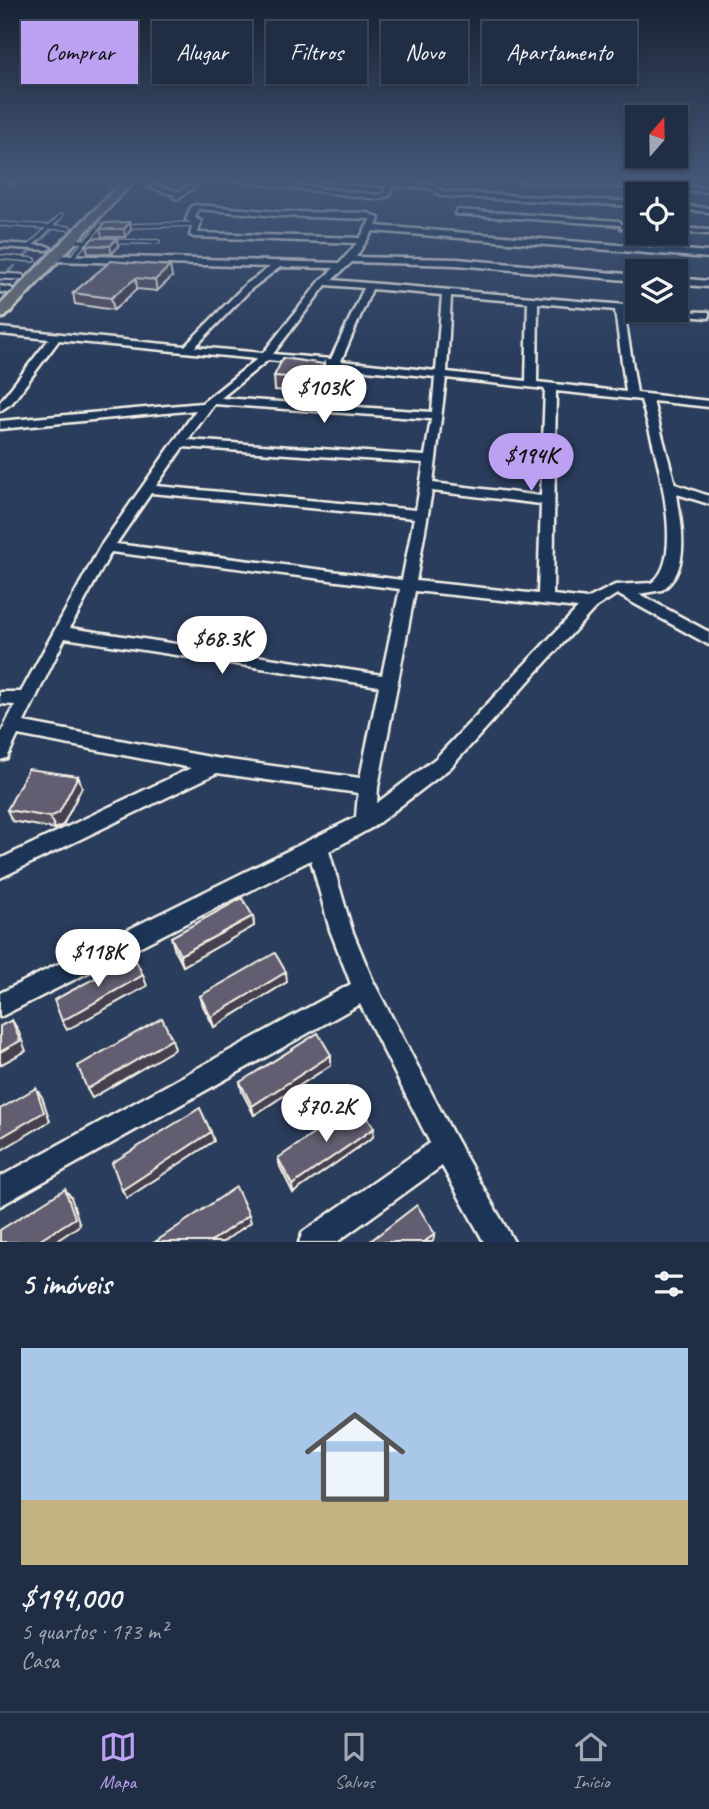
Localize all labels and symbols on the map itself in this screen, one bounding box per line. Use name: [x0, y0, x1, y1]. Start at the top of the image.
north arrow: [625, 105, 688, 168]
pin: $103K: [275, 366, 373, 425]
pin: $194K: [482, 434, 580, 493]
pin: $68.3K: [165, 616, 279, 676]
pin: $118K: [49, 930, 147, 989]
pin: $70.2K: [269, 1084, 383, 1144]

